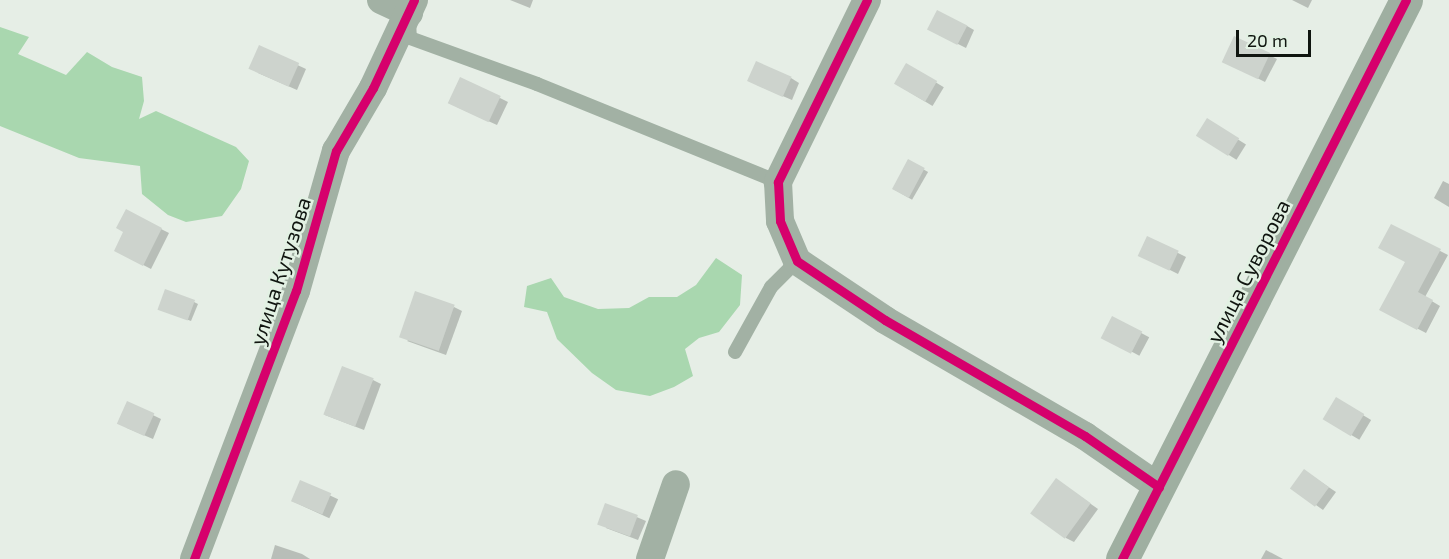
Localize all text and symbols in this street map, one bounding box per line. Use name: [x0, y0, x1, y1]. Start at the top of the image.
scale bar: [1239, 18, 1314, 56]
text: 20 m: [1247, 29, 1288, 51]
street label: улица Кутузова: [244, 194, 316, 348]
street label: улица Суворова: [1201, 195, 1295, 347]

